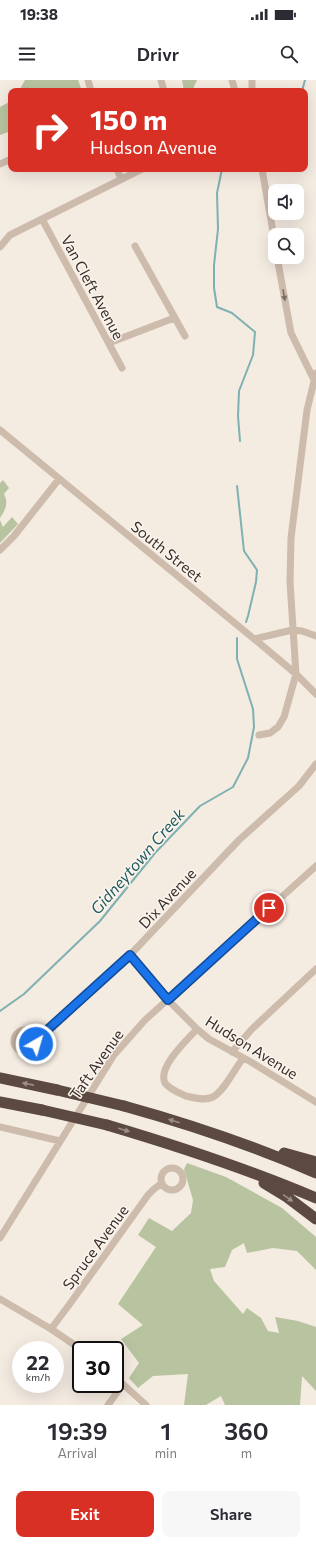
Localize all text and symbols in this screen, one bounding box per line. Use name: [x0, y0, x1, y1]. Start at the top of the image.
text: 19:38: [20, 5, 58, 23]
icon: menu: [16, 43, 38, 65]
text: Drivr: [137, 43, 179, 65]
icon: search: [278, 43, 300, 65]
text: 150 m: [90, 102, 167, 136]
icon: right: [24, 104, 76, 156]
text: Hudson Avenue: [90, 136, 217, 158]
map controls: [268, 184, 304, 264]
button: sound: [268, 184, 304, 220]
button: search: [268, 228, 304, 264]
street label: Van Cleft Avenue: [58, 232, 128, 342]
one-way arrow: [281, 289, 287, 302]
street label: South Street: [128, 517, 206, 585]
water label: Gidneytown Creek: [86, 804, 188, 918]
street label: Dix Avenue: [135, 864, 199, 932]
pin: [252, 891, 286, 925]
icon: arrive: [258, 897, 280, 919]
street label: Hudson Avenue: [202, 1011, 302, 1083]
position arrow: [15, 1023, 57, 1065]
street label: Taft Avenue: [65, 1026, 127, 1102]
one-way arrow: [22, 1080, 35, 1086]
one-way arrow: [168, 1118, 180, 1124]
one-way arrow: [118, 1127, 130, 1133]
one-way arrow: [283, 1194, 293, 1202]
street label: Spruce Avenue: [58, 1201, 132, 1293]
speed limit sign: 30: [72, 1341, 124, 1393]
text: 22: [27, 1350, 49, 1374]
text: km/h: [26, 1371, 50, 1383]
text: 19:39: [47, 1416, 107, 1445]
text: 1: [160, 1416, 171, 1445]
text: 360: [224, 1416, 269, 1445]
text: Arrival: [58, 1445, 97, 1461]
text: min: [155, 1445, 177, 1461]
text: m: [241, 1445, 252, 1461]
button: Exit: [16, 1491, 154, 1537]
button: Share: [162, 1491, 300, 1537]

